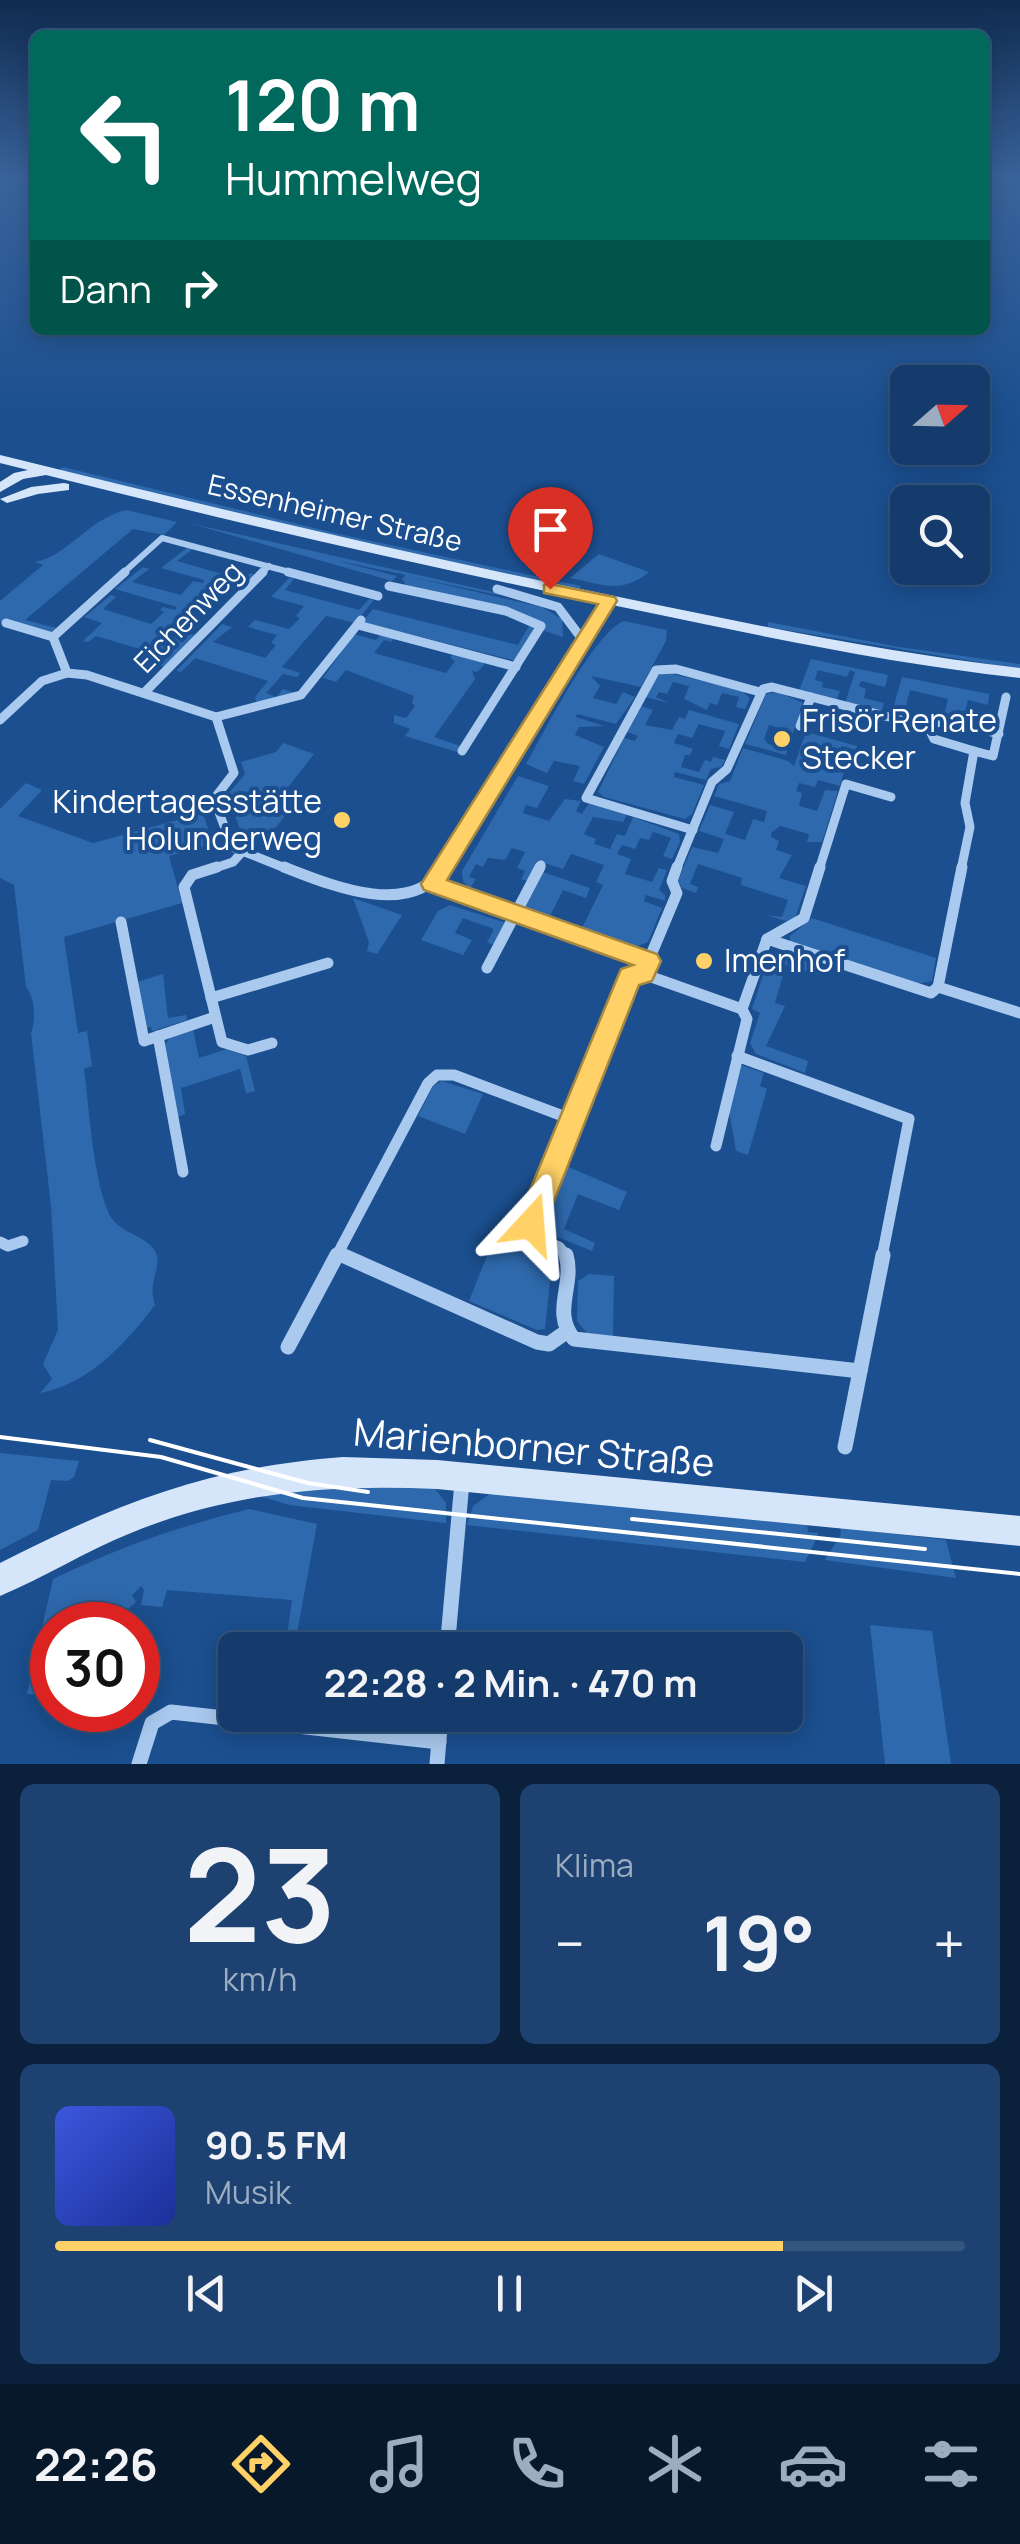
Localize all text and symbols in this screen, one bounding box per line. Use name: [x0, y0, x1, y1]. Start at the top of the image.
text: 120 m: [225, 56, 420, 152]
icon: left: [60, 70, 190, 200]
text: Hummelweg: [225, 147, 482, 209]
icon: right: [172, 260, 227, 315]
text: Dann: [60, 262, 152, 314]
north arrow: [890, 365, 990, 465]
map controls: [890, 365, 990, 585]
street label: Essenheimer Straße: [204, 464, 466, 560]
button: search: [890, 485, 990, 585]
pin: [508, 487, 593, 590]
icon: arrive: [523, 502, 578, 557]
street label: Eichenweg: [125, 552, 250, 680]
place label: Frisör Renate Stecker: [802, 698, 997, 779]
marker: Frisör Renate Stecker: [771, 728, 793, 750]
place label: Kindertagesstätte Holunderweg: [53, 779, 322, 860]
marker: Kindertagesstätte Holunderweg: [331, 809, 353, 831]
place label: Imenhof: [724, 938, 846, 982]
marker: Imenhof: [693, 950, 715, 972]
position arrow: [479, 1172, 583, 1276]
street label: Marienborner Straße: [352, 1404, 717, 1488]
speed limit sign: 30: [30, 1602, 160, 1732]
text: 22:28 · 2 Min. · 470 m: [324, 1656, 697, 1708]
text: 23: [183, 1803, 337, 1981]
text: Klima: [555, 1843, 634, 1887]
text: 19°: [702, 1891, 816, 1994]
text: −: [555, 1905, 585, 1981]
text: +: [933, 1905, 965, 1981]
text: km/h: [223, 1957, 297, 2001]
text: 90.5 FM: [205, 2118, 347, 2170]
text: Musik: [205, 2170, 291, 2214]
icon: previous: [179, 2266, 234, 2321]
icon: pause: [482, 2266, 537, 2321]
icon: next: [786, 2266, 841, 2321]
icon: directions: [226, 2429, 296, 2499]
icon: music: [364, 2429, 434, 2499]
icon: phone: [502, 2429, 572, 2499]
icon: climate: [640, 2429, 710, 2499]
icon: car: [778, 2429, 848, 2499]
icon: filters: [916, 2429, 986, 2499]
text: 22:26: [34, 2433, 158, 2495]

